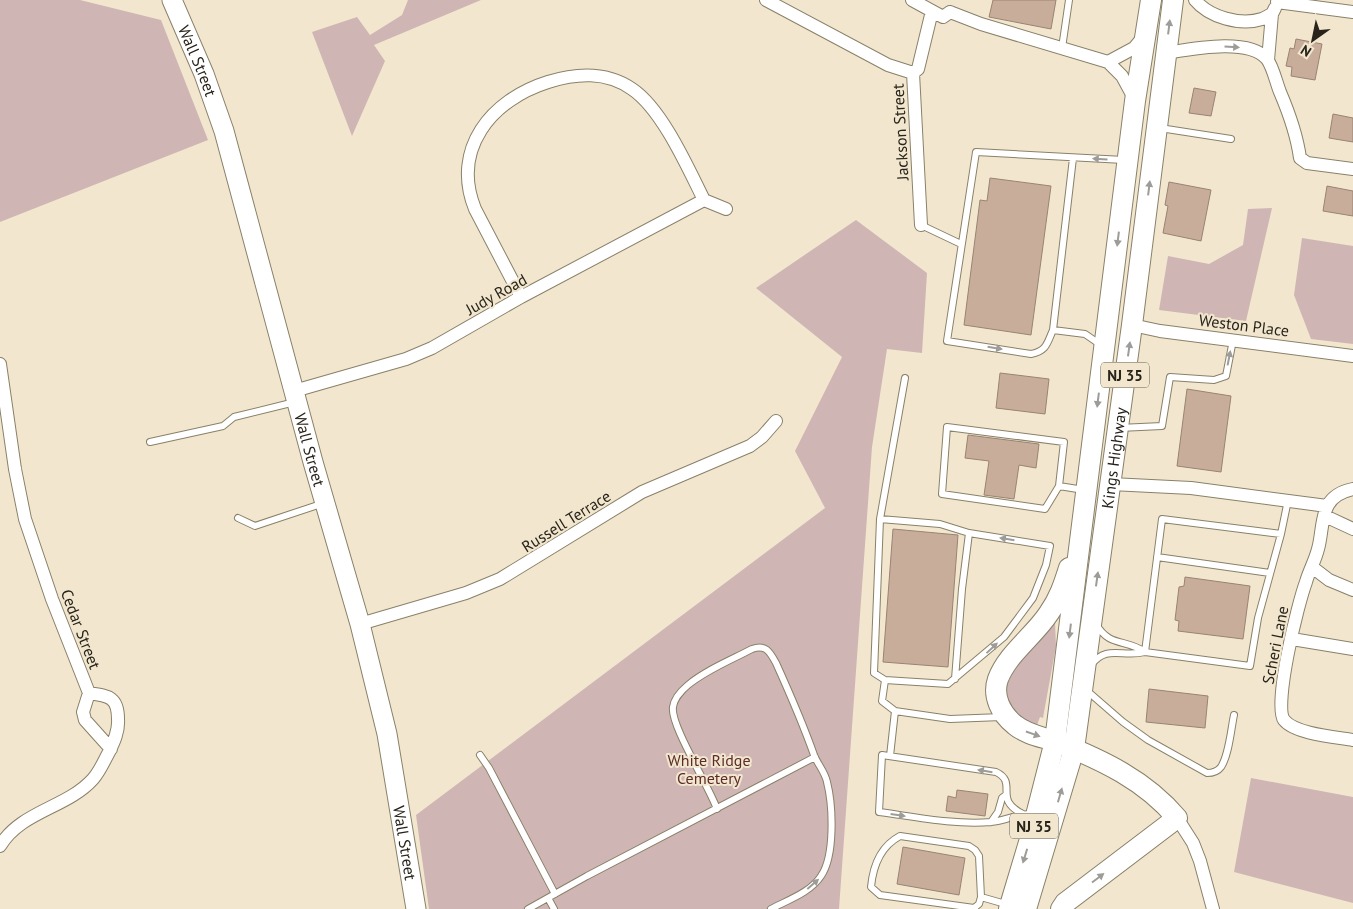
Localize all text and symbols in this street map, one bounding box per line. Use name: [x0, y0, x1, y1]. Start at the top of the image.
north arrow: [1288, 15, 1338, 65]
one-way arrow: [1165, 18, 1173, 34]
street label: Wall Street: [174, 22, 221, 99]
text: N: [1297, 41, 1315, 61]
one-way arrow: [1224, 43, 1240, 51]
street label: Jackson Street: [887, 83, 913, 182]
one-way arrow: [1092, 155, 1108, 163]
one-way arrow: [1145, 180, 1153, 196]
one-way arrow: [1114, 231, 1122, 247]
street label: Judy Road: [461, 269, 530, 319]
street label: Weston Place: [1198, 310, 1290, 340]
one-way arrow: [1125, 341, 1133, 357]
one-way arrow: [987, 345, 1003, 353]
one-way arrow: [1226, 350, 1234, 366]
road number: NJ 35: [1101, 362, 1149, 388]
one-way arrow: [1094, 393, 1102, 409]
street label: Kings Highway: [1097, 405, 1131, 510]
street label: Wall Street: [290, 411, 330, 489]
street label: Russell Terrace: [518, 486, 614, 556]
one-way arrow: [999, 535, 1015, 543]
one-way arrow: [1094, 571, 1102, 587]
street label: Cedar Street: [57, 586, 106, 672]
street label: Scheri Lane: [1258, 604, 1292, 686]
one-way arrow: [1066, 623, 1074, 639]
one-way arrow: [986, 642, 998, 654]
one-way arrow: [1026, 730, 1041, 738]
park label: White Ridge Cemetery: [667, 750, 751, 788]
one-way arrow: [977, 766, 993, 774]
one-way arrow: [1057, 788, 1065, 803]
street label: Wall Street: [389, 804, 421, 882]
one-way arrow: [890, 811, 906, 819]
road number: NJ 35: [1010, 814, 1058, 838]
one-way arrow: [1021, 849, 1029, 864]
one-way arrow: [1091, 873, 1105, 883]
one-way arrow: [806, 878, 818, 890]

